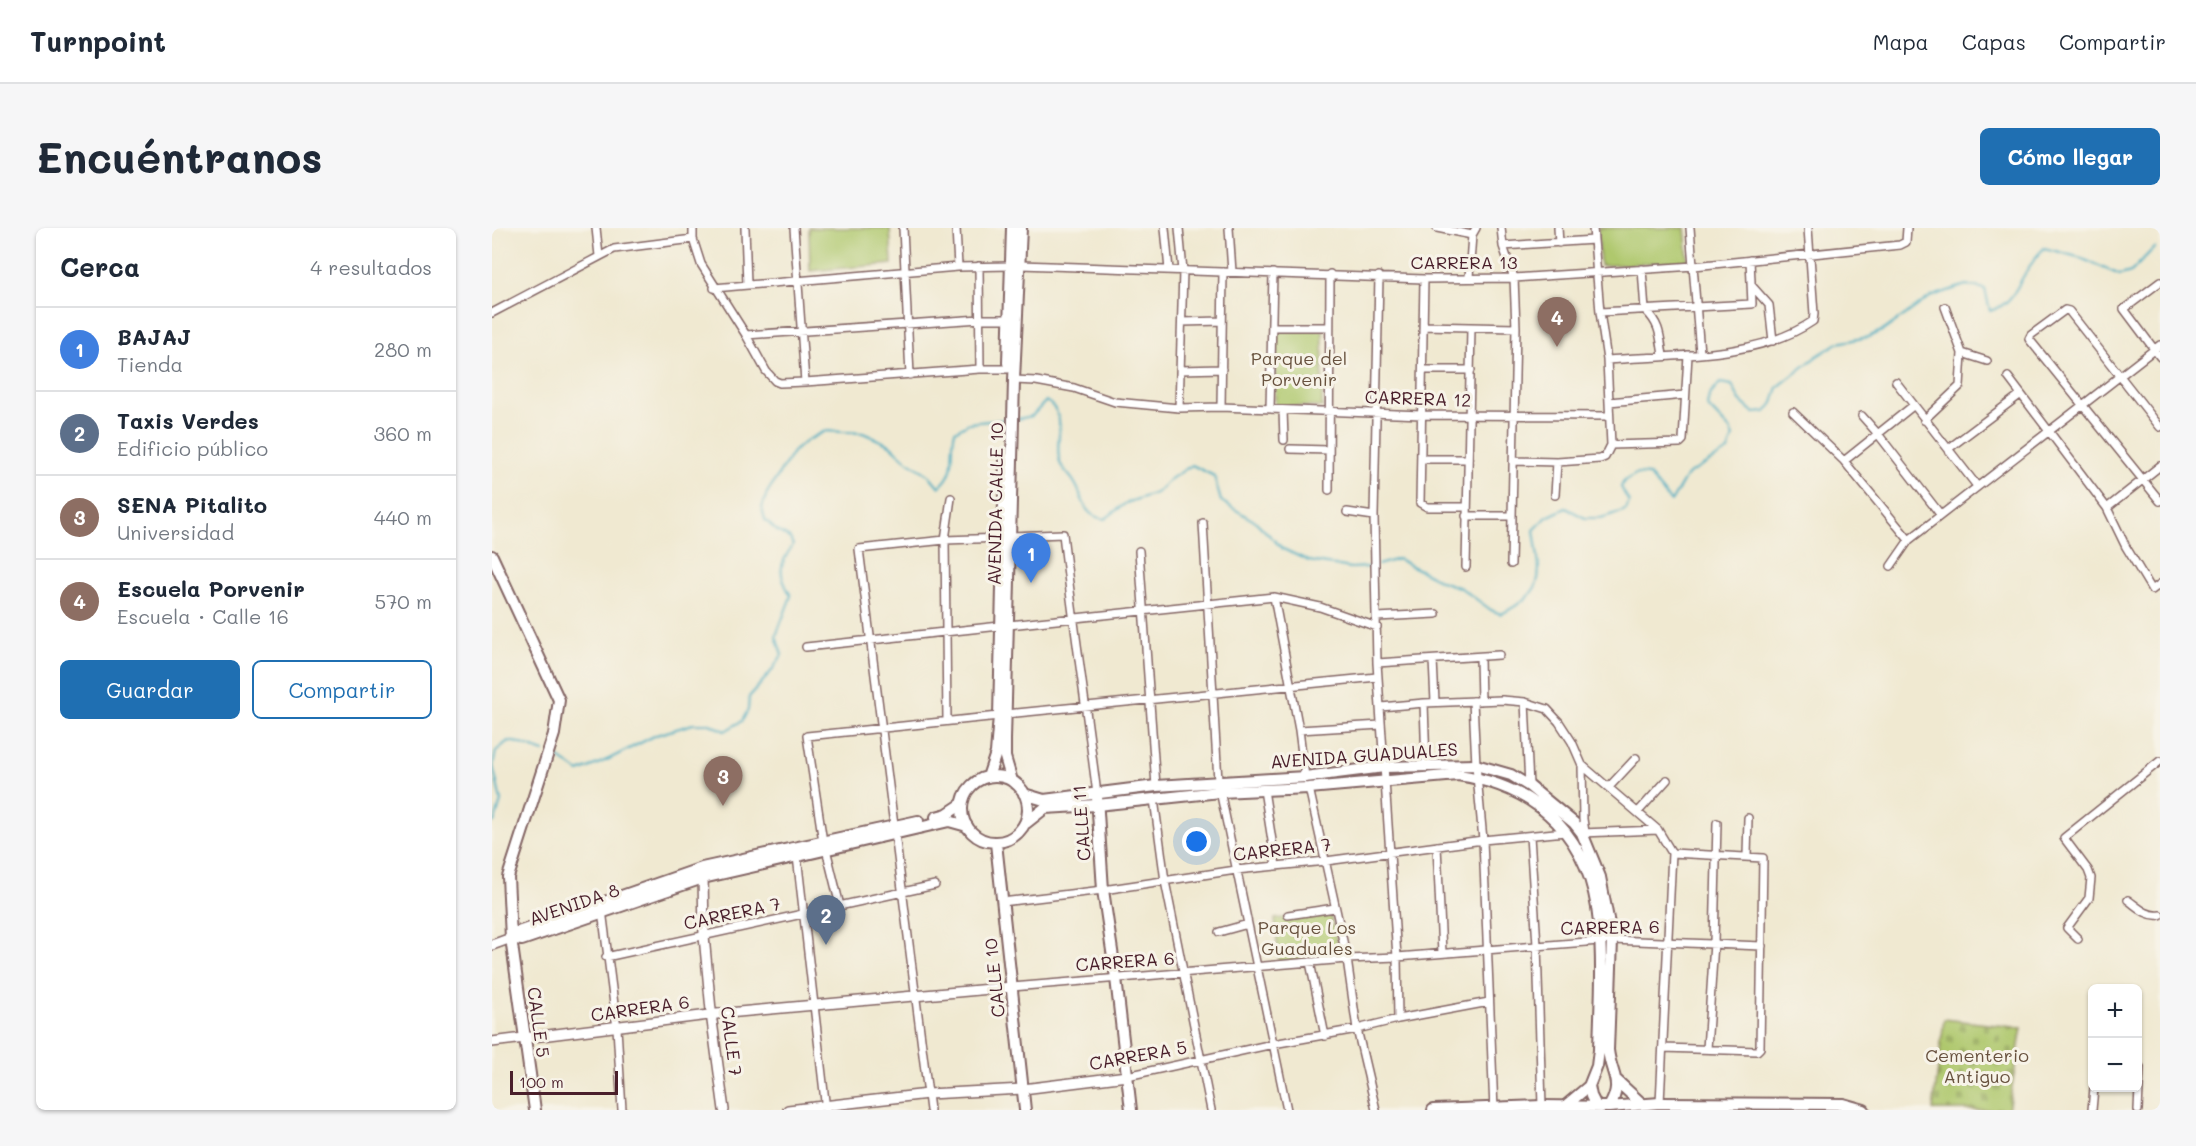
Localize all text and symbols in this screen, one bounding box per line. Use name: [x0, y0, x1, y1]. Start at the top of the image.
text: Turnpoint: [30, 23, 166, 59]
text: Mapa: [1873, 28, 1929, 55]
text: Capas: [1962, 28, 2026, 55]
text: Compartir: [2059, 28, 2166, 55]
button: Cómo llegar: [1980, 128, 2160, 185]
text: Encuéntranos: [36, 129, 322, 184]
text: Cerca: [60, 250, 140, 284]
street label: CARRERA 13: [1410, 250, 1518, 274]
text: 4 resultados: [310, 254, 432, 280]
pin: 4: [1538, 298, 1576, 347]
text: BAJAJ: [117, 322, 192, 351]
text: 1: [75, 336, 84, 362]
text: 280 m: [374, 336, 432, 362]
park label: Parque del Porvenir: [1251, 346, 1347, 391]
text: Tienda: [117, 351, 183, 377]
street label: CARRERA 12: [1364, 384, 1472, 412]
text: Taxis Verdes: [117, 406, 259, 435]
text: 2: [74, 420, 85, 446]
text: 360 m: [374, 420, 432, 446]
street label: AVENIDA CALLE 10: [982, 422, 1008, 586]
text: Edificio público: [117, 435, 268, 461]
text: SENA Pitalito: [117, 490, 267, 519]
text: 3: [74, 504, 86, 530]
text: 440 m: [374, 504, 432, 530]
text: Universidad: [117, 519, 234, 545]
pin: 1: [1012, 534, 1050, 583]
text: Escuela Porvenir: [117, 574, 305, 603]
text: 4: [73, 588, 86, 614]
text: 570 m: [375, 588, 432, 614]
text: Escuela · Calle 16: [117, 603, 289, 629]
button: Guardar: [60, 660, 240, 719]
button: Compartir: [252, 660, 432, 719]
street label: AVENIDA GUADUALES: [1269, 736, 1459, 774]
pin: 3: [704, 756, 742, 806]
street label: CALLE 11: [1066, 784, 1096, 862]
your location: [1182, 827, 1211, 856]
street label: CARRERA 7: [1232, 832, 1332, 866]
street label: AVENIDA 8: [526, 877, 623, 931]
street label: CARRERA 7: [681, 891, 783, 935]
pin: 2: [806, 896, 846, 945]
street label: CARRERA 6: [1560, 914, 1660, 940]
park label: Parque Los Guaduales: [1258, 915, 1356, 960]
street label: CALLE 10: [978, 937, 1010, 1019]
street label: CARRERA 6: [1075, 946, 1175, 976]
map controls: [2088, 984, 2142, 1092]
button: +: [2088, 984, 2142, 1038]
street label: CALLE 5: [522, 985, 556, 1059]
street label: CARRERA 6: [589, 989, 691, 1027]
street label: CALLE 7: [716, 1005, 748, 1077]
street label: CARRERA 5: [1087, 1035, 1189, 1075]
button: −: [2088, 1038, 2142, 1092]
park label: Cementerio Antiguo: [1925, 1043, 2029, 1088]
scale bar: [510, 1068, 618, 1096]
text: 100 m: [519, 1071, 564, 1092]

